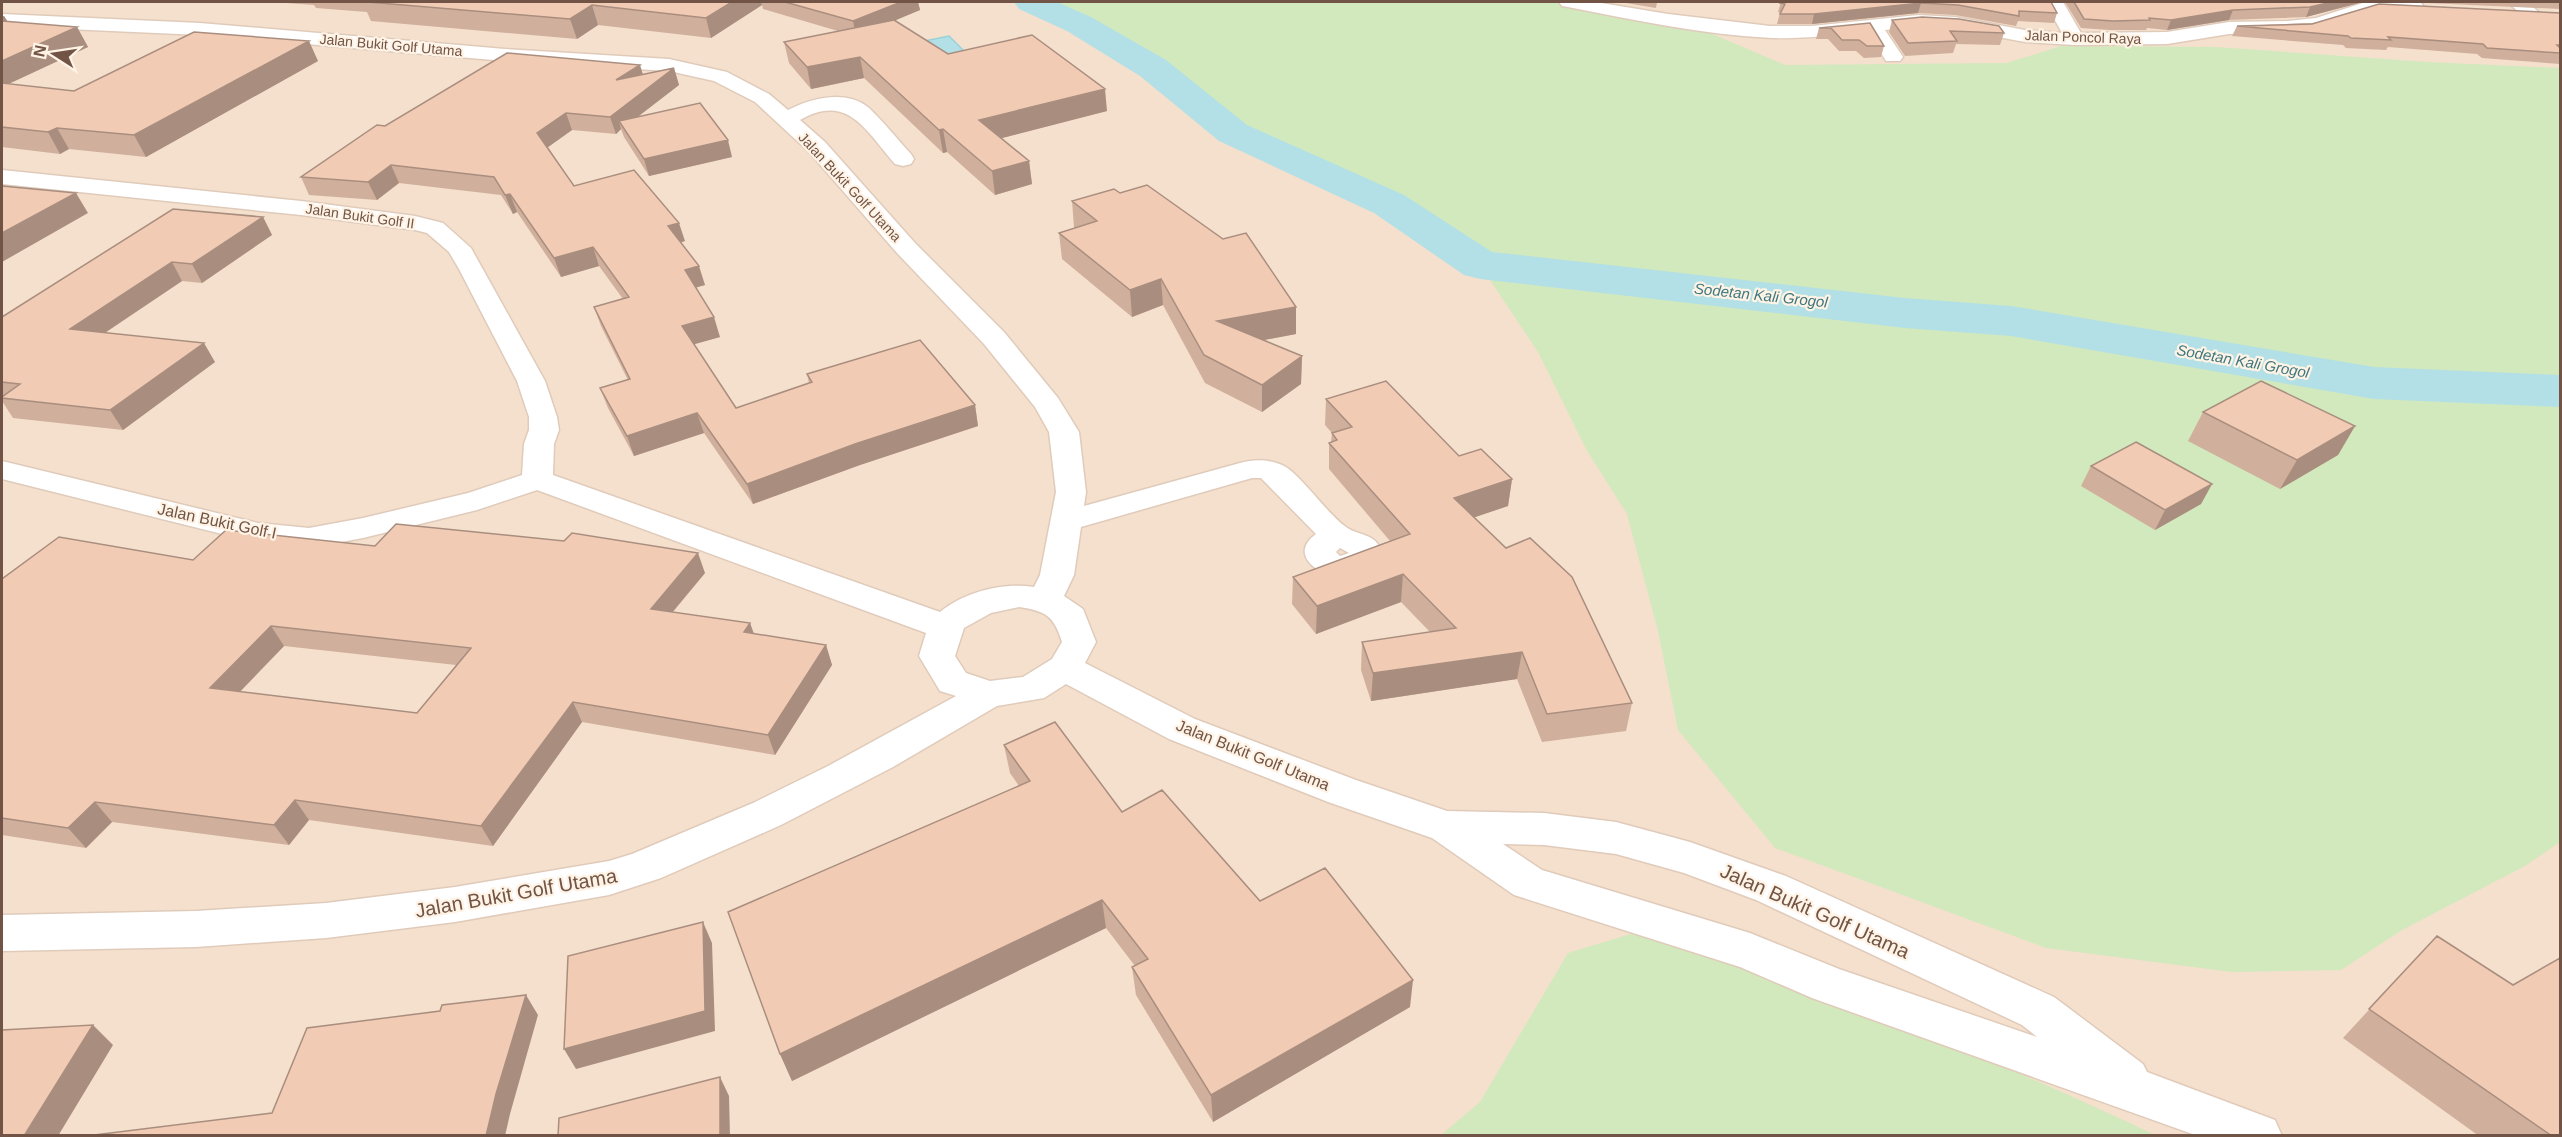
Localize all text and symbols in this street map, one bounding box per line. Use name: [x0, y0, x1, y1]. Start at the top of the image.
north arrow: [24, 24, 84, 84]
street label: Jalan Poncol Raya: [2024, 27, 2142, 47]
street label: Jalan Bukit Golf Utama: [319, 31, 463, 59]
text: N: [30, 44, 49, 58]
street label: Jalan Bukit Golf Utama: [795, 129, 905, 245]
street label: Jalan Bukit Golf II: [305, 200, 415, 232]
water label: Sodetan Kali Grogol: [1693, 280, 1829, 311]
water label: Sodetan Kali Grogol: [2175, 341, 2311, 381]
street label: Jalan Bukit Golf I: [156, 500, 278, 542]
street label: Jalan Bukit Golf Utama: [1174, 716, 1332, 794]
street label: Jalan Bukit Golf Utama: [1717, 859, 1914, 963]
street label: Jalan Bukit Golf Utama: [413, 864, 619, 922]

